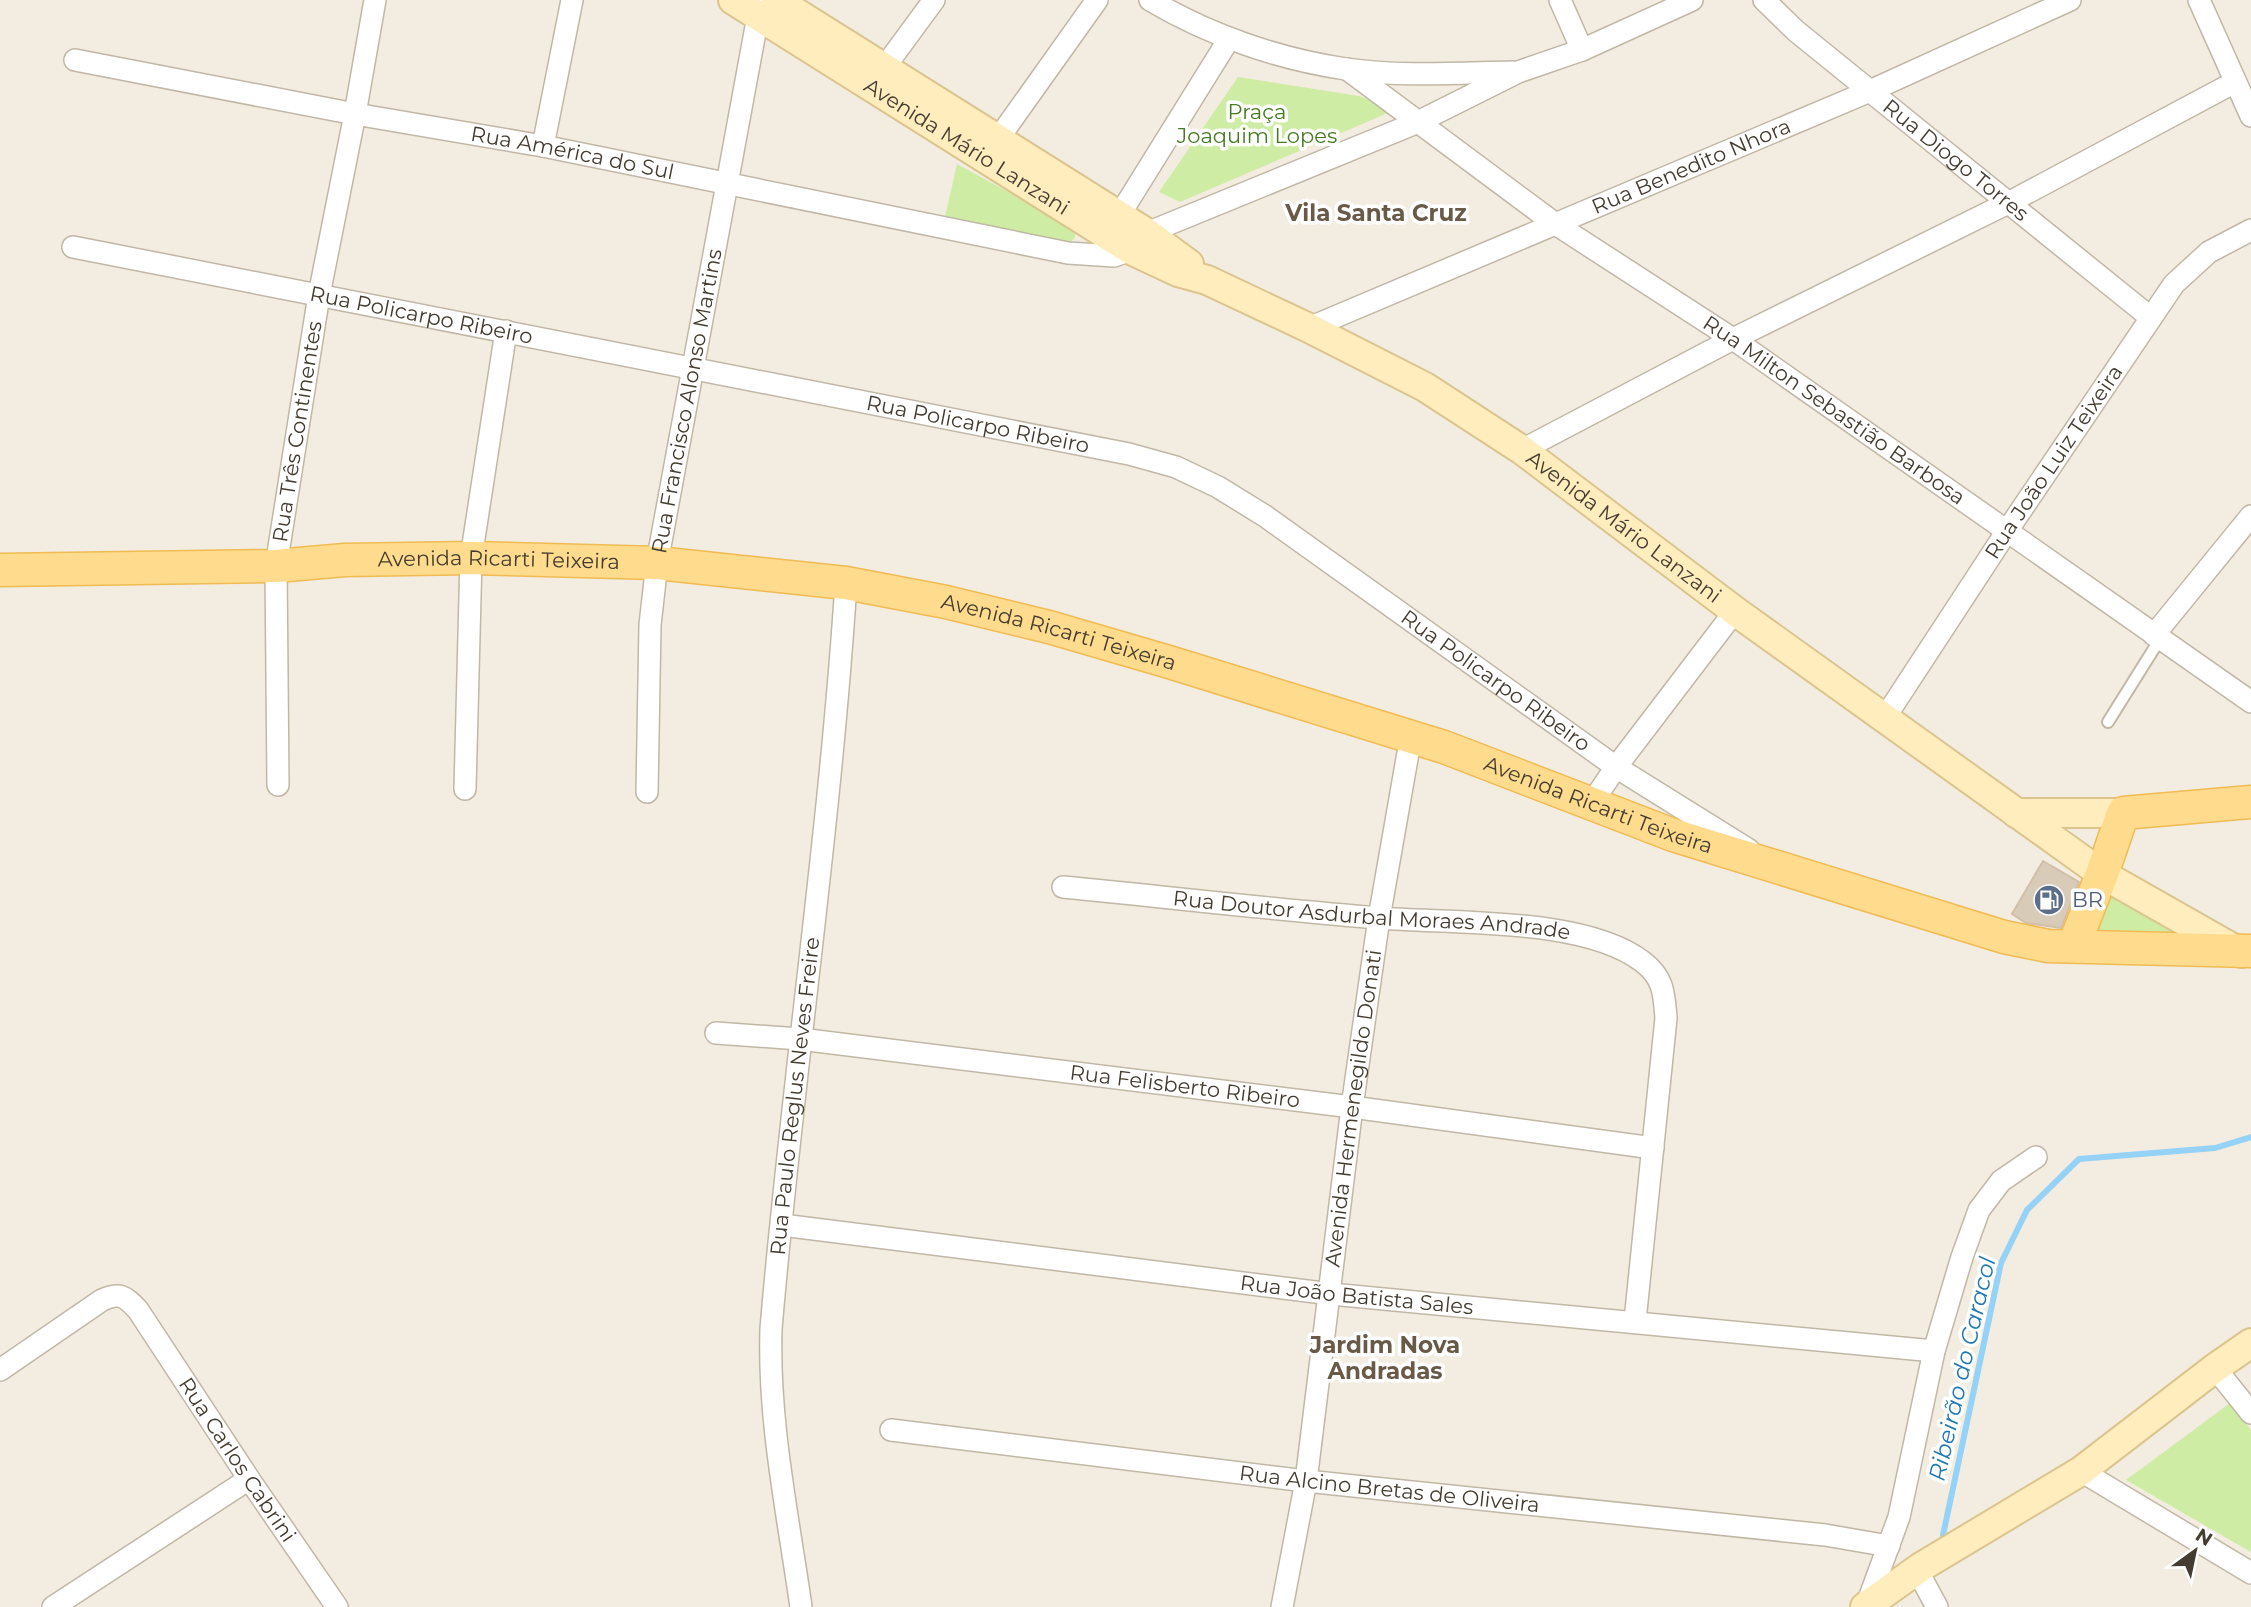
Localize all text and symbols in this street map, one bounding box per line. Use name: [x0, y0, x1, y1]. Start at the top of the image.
street label: Avenida Mário Lanzani: [860, 73, 1074, 220]
street label: Rua Diogo Torres: [1878, 94, 2034, 226]
park label: Praça Joaquim Lopes: [1176, 99, 1337, 148]
street label: Rua Benedito Nhora: [1588, 113, 1794, 219]
street label: Rua América do Sul: [469, 121, 676, 184]
district label: Vila Santa Cruz: [1284, 199, 1467, 227]
street label: Rua Francisco Alonso Martins: [646, 247, 727, 555]
street label: Rua Policarpo Ribeiro: [308, 281, 535, 349]
street label: Rua Milton Sebastião Barbosa: [1699, 310, 1970, 510]
street label: Rua Três Continentes: [267, 319, 327, 544]
street label: Rua João Luiz Teixeira: [1979, 360, 2128, 563]
street label: Rua Policarpo Ribeiro: [864, 390, 1092, 458]
street label: Avenida Mário Lanzani: [1522, 445, 1726, 608]
street label: Avenida Ricarti Teixeira: [377, 545, 620, 574]
street label: Avenida Ricarti Teixeira: [939, 588, 1179, 676]
street label: Rua Policarpo Ribeiro: [1396, 604, 1595, 757]
street label: Avenida Ricarti Teixeira: [1481, 751, 1716, 858]
fuel station icon: BR: [2032, 883, 2066, 917]
street label: Rua Doutor Asdurbal Moraes Andrade: [1172, 885, 1573, 945]
place label: BR: [2072, 887, 2103, 912]
street label: Rua Paulo Reglus Neves Freire: [765, 936, 824, 1257]
street label: Avenida Hermenegildo Donati: [1319, 948, 1386, 1268]
street label: Rua Felisberto Ribeiro: [1068, 1059, 1301, 1112]
water label: Ribeirão do Caracol: [1923, 1254, 2002, 1484]
street label: Rua João Batista Sales: [1239, 1270, 1475, 1319]
district label: Jardim Nova Andradas: [1309, 1331, 1460, 1385]
street label: Rua Carlos Cabrini: [174, 1373, 301, 1546]
street label: Rua Alcino Bretas de Oliveira: [1238, 1460, 1541, 1517]
north arrow: [2160, 1516, 2230, 1586]
text: N: [2191, 1523, 2217, 1551]

